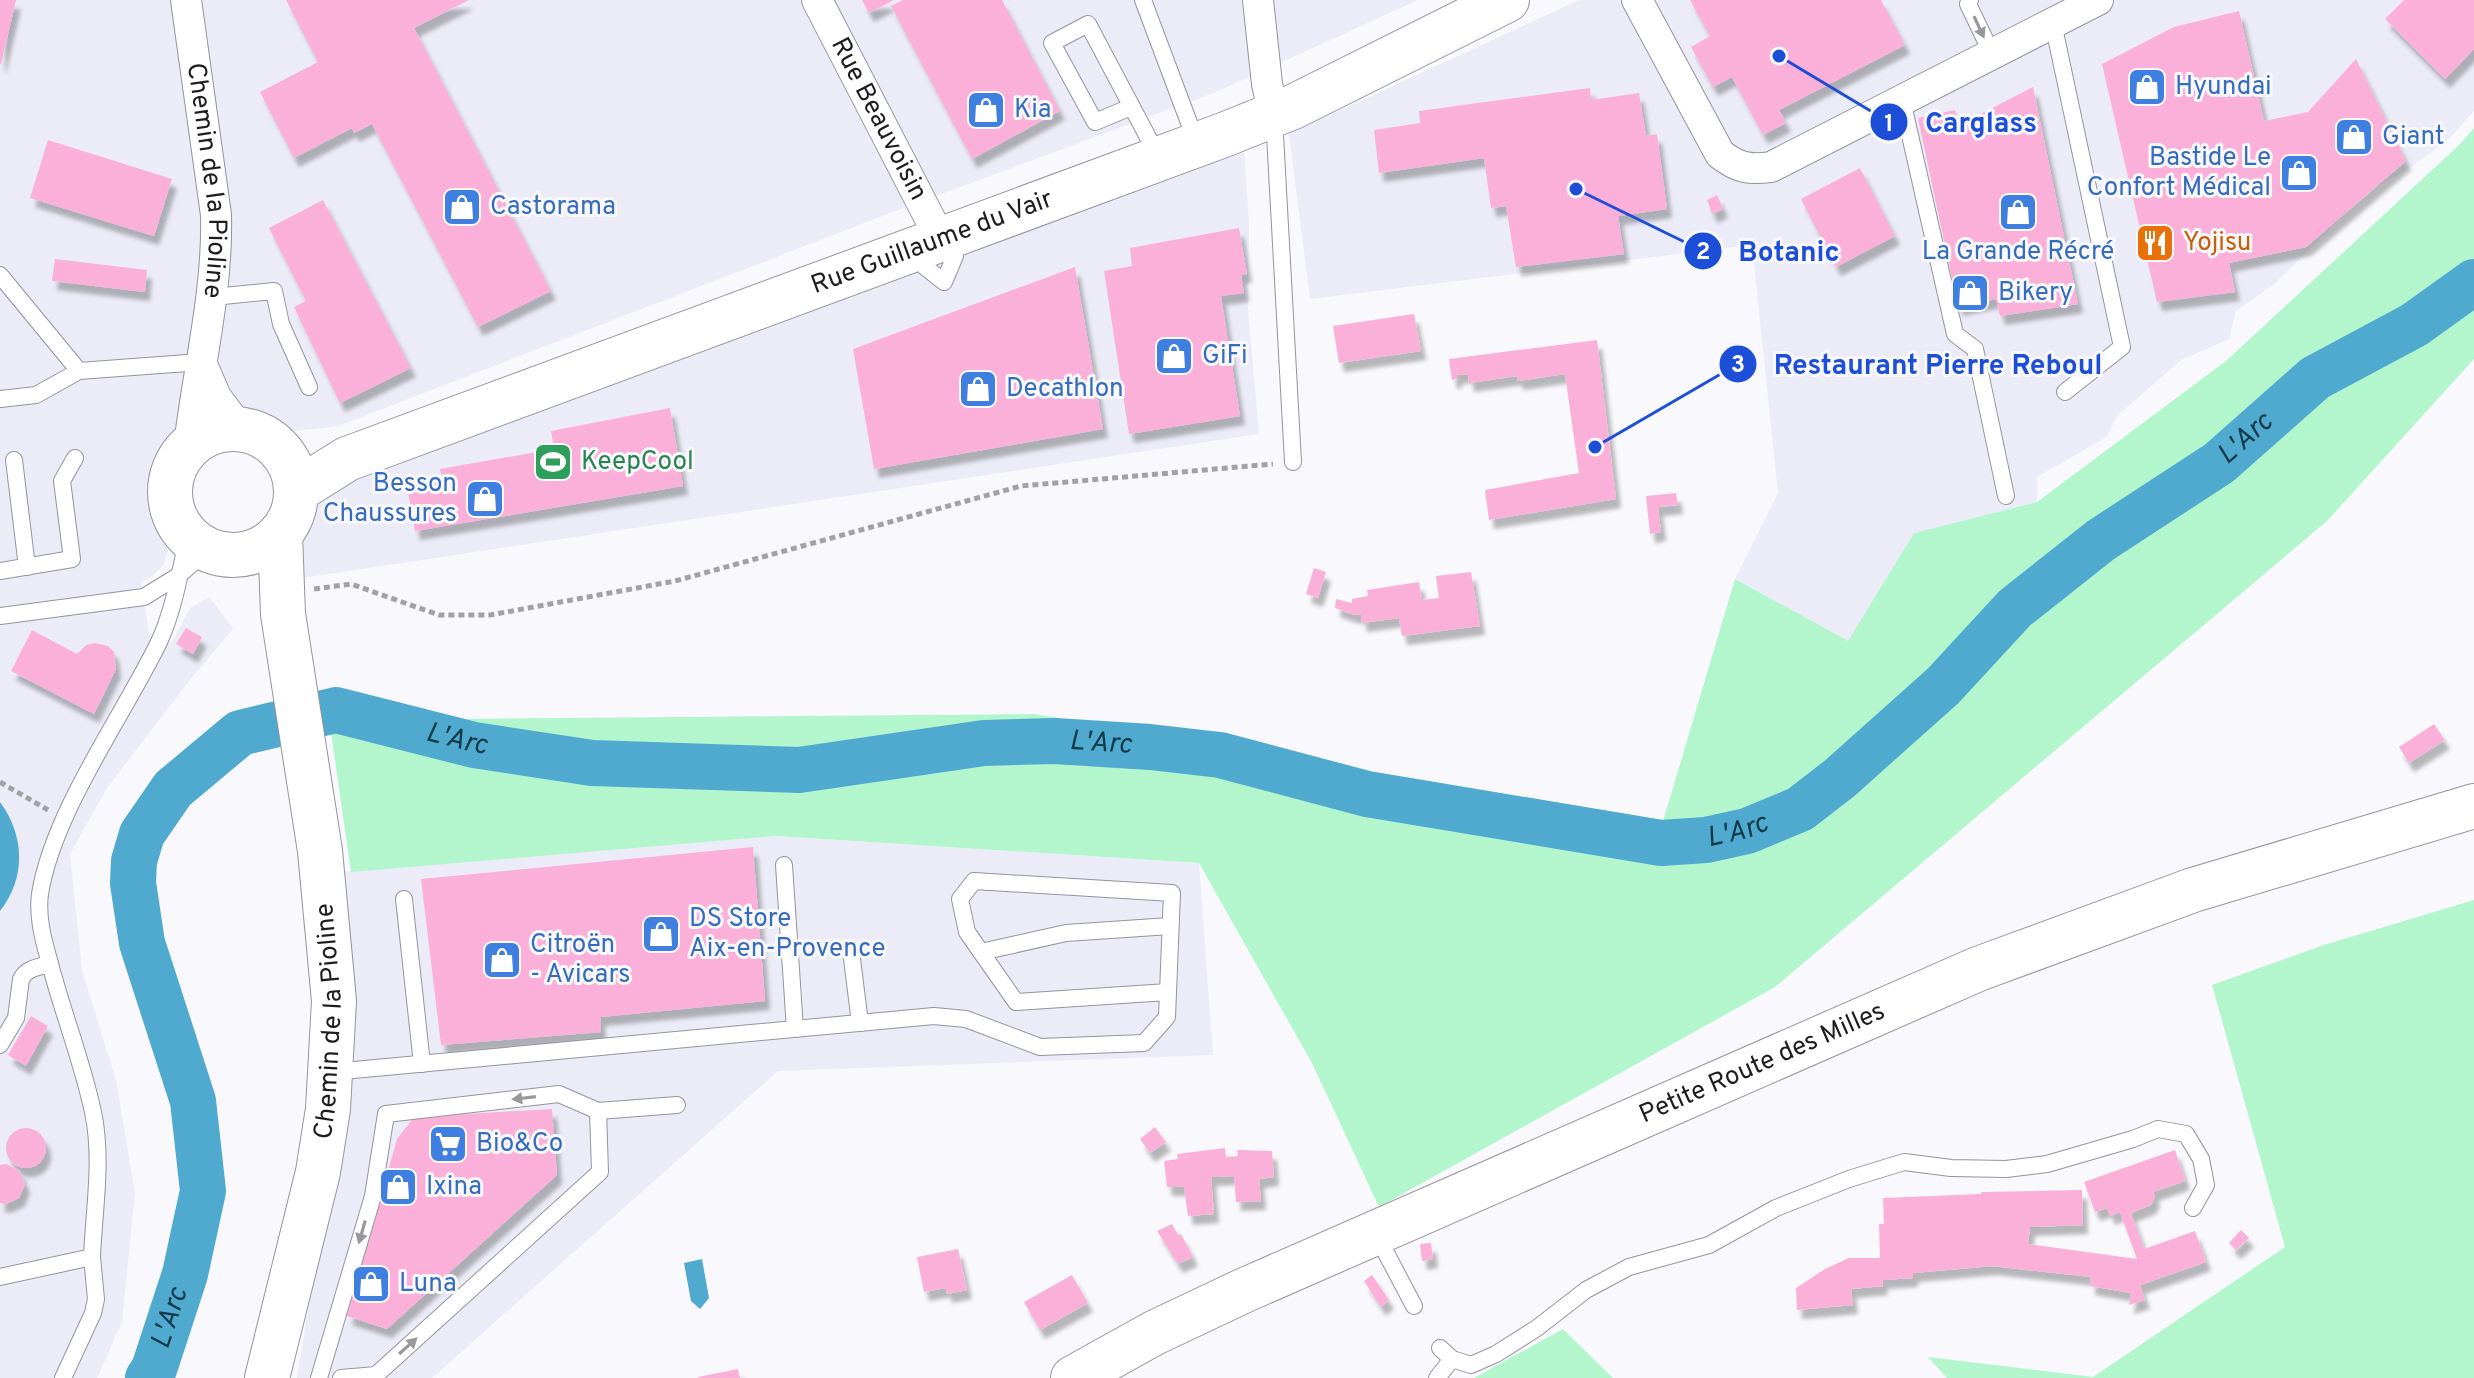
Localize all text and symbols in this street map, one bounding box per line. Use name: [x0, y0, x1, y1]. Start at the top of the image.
one-way arrow: [1972, 15, 1986, 39]
street label: Rue Beauvoisin: [823, 32, 934, 206]
street label: Chemin de la Pioline: [178, 61, 233, 300]
shop icon: Hyundai: [2126, 66, 2168, 108]
place label: Hyundai: [2175, 71, 2272, 104]
shop icon: Kia: [965, 89, 1007, 131]
place label: Kia: [1014, 94, 1051, 127]
callout: Carglass: [1869, 96, 2053, 148]
text: Carglass: [1925, 107, 2037, 143]
text: 1: [1884, 110, 1894, 140]
shop icon: Giant: [2333, 116, 2375, 158]
place label: Giant: [2382, 121, 2445, 154]
place label: Bastide Le Confort Médical: [2087, 142, 2271, 205]
shop icon: Bastide Le Confort Médical: [2278, 152, 2320, 194]
street label: Rue Guillaume du Vair: [807, 183, 1058, 302]
shop icon: Castorama: [441, 186, 483, 228]
place label: Castorama: [490, 191, 616, 224]
shop icon: La Grande Récré: [1997, 191, 2039, 233]
restaurant icon: Yojisu: [2134, 222, 2176, 264]
callout: Botanic: [1683, 225, 1856, 277]
place label: Yojisu: [2183, 227, 2251, 260]
text: Botanic: [1738, 236, 1840, 272]
place label: La Grande Récré: [1922, 236, 2114, 269]
text: 2: [1696, 238, 1710, 268]
shop icon: Bikery: [1949, 272, 1991, 314]
place label: Bikery: [1998, 277, 2073, 310]
shop icon: GiFi: [1153, 335, 1195, 377]
callout: Restaurant Pierre Reboul: [1718, 338, 2118, 390]
place label: GiFi: [1202, 340, 1248, 373]
text: Restaurant Pierre Reboul: [1774, 349, 2102, 385]
text: 3: [1731, 351, 1745, 381]
shop icon: Decathlon: [957, 368, 999, 410]
place label: Decathlon: [1006, 373, 1124, 406]
water label: L'Arc: [2210, 405, 2282, 473]
sports icon: KeepCool: [532, 441, 574, 483]
place label: KeepCool: [581, 446, 694, 479]
place label: Besson Chaussures: [323, 468, 457, 531]
shop icon: Besson Chaussures: [464, 478, 506, 520]
water label: L'Arc: [422, 715, 490, 765]
water label: L'Arc: [1068, 724, 1133, 764]
water label: L'Arc: [1703, 806, 1775, 857]
street label: Chemin de la Pioline: [307, 902, 351, 1142]
place label: DS Store Aix-en-Provence: [689, 903, 885, 966]
shop icon: DS Store Aix-en-Provence: [640, 913, 682, 955]
place label: Citroën - Avicars: [530, 929, 631, 992]
shop icon: Citroën - Avicars: [481, 939, 523, 981]
street label: Petite Route des Milles: [1634, 995, 1890, 1132]
one-way arrow: [511, 1092, 536, 1105]
supermarket icon: Bio&Co: [427, 1123, 469, 1165]
place label: Bio&Co: [476, 1128, 563, 1161]
shop icon: Ixina: [377, 1166, 419, 1208]
place label: Ixina: [426, 1171, 482, 1204]
one-way arrow: [355, 1221, 368, 1245]
shop icon: Luna: [350, 1263, 392, 1305]
place label: Luna: [399, 1268, 457, 1301]
water label: L'Arc: [144, 1283, 197, 1354]
one-way arrow: [398, 1337, 417, 1355]

